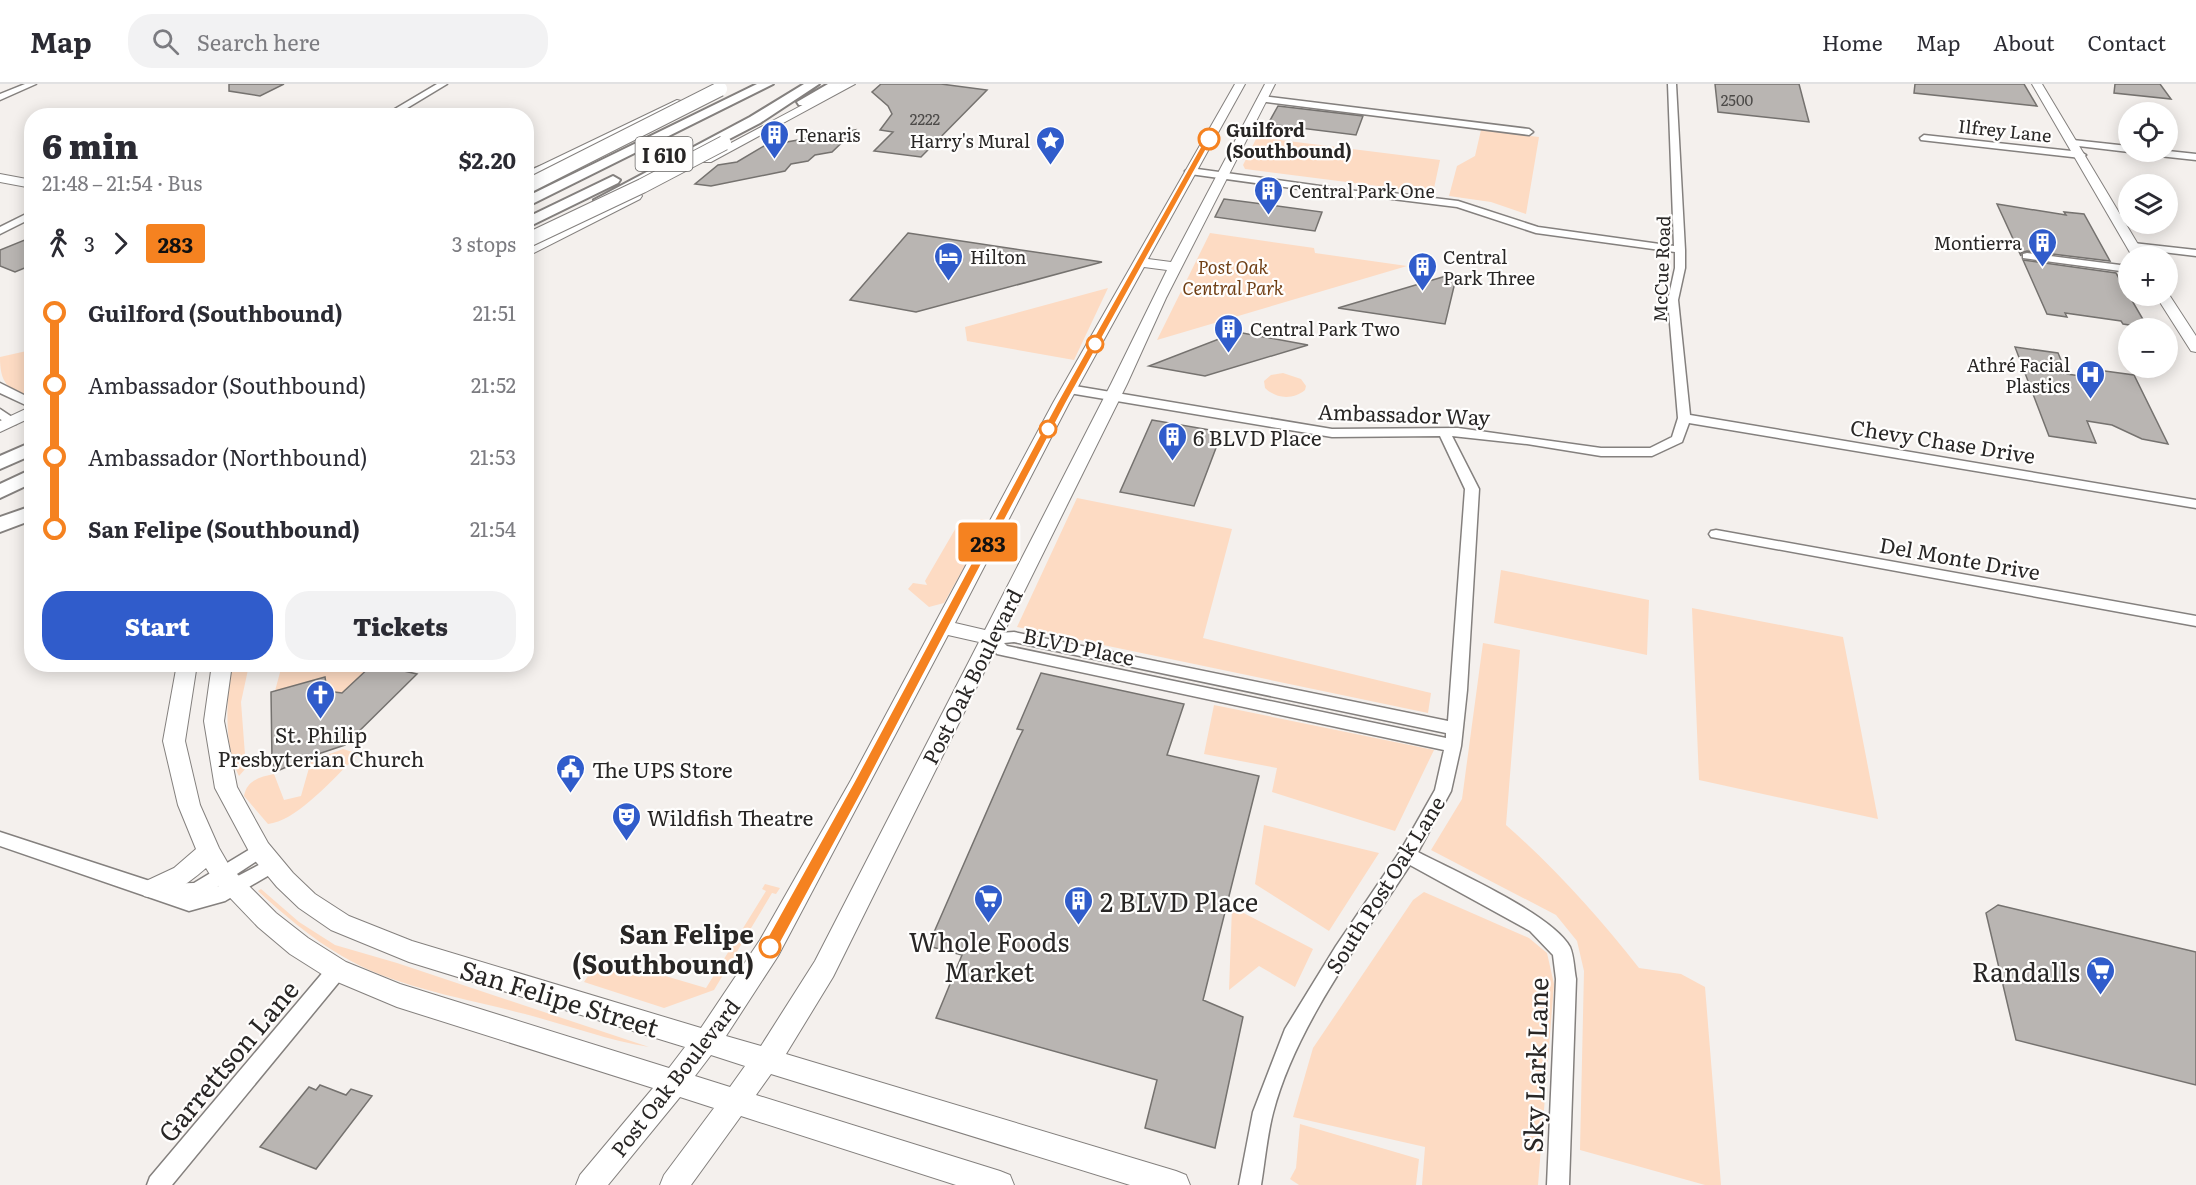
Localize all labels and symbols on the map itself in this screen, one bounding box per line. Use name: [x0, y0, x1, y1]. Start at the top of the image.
house number: 2500: [1721, 88, 1754, 111]
house number: 2222: [910, 107, 941, 130]
street label: Ilfrey Lane: [1957, 112, 2053, 148]
place label: Guilford (Southbound): [1226, 116, 1352, 164]
building icon: Tenaris: [758, 118, 790, 160]
place label: Tenaris: [795, 121, 860, 148]
place icon: Harry's Mural: [1035, 124, 1067, 166]
place label: Harry's Mural: [910, 127, 1030, 154]
marker: Guilford (Southbound): [1198, 128, 1220, 150]
road number: I 610: [636, 137, 692, 171]
building icon: Central Park One: [1252, 174, 1284, 216]
place label: Central Park One: [1289, 177, 1435, 204]
street label: McCue Road: [1646, 215, 1676, 323]
building icon: Montierra: [2027, 226, 2059, 268]
place label: Montierra: [1933, 229, 2022, 256]
hotel icon: Hilton: [933, 240, 965, 282]
place label: Hilton: [970, 243, 1026, 270]
place label: Central Park Three: [1443, 243, 1535, 291]
building icon: Central Park Three: [1406, 250, 1438, 292]
park label: Post Oak Central Park: [1182, 253, 1284, 301]
building icon: Central Park Two: [1213, 312, 1245, 354]
place label: Central Park Two: [1250, 315, 1400, 342]
unlabelled marker: [1086, 335, 1104, 353]
place label: Athré Facial Plastics: [1967, 351, 2070, 399]
hospital icon: Athré Facial Plastics: [2075, 358, 2107, 400]
street label: Ambassador Way: [1317, 394, 1492, 432]
street label: Chevy Chase Drive: [1848, 410, 2038, 470]
unlabelled marker: [1039, 420, 1057, 438]
building icon: 6 BLVD Place: [1156, 420, 1188, 462]
place label: 6 BLVD Place: [1193, 421, 1322, 452]
line badge: 283: [954, 522, 1022, 562]
street label: Del Monte Drive: [1877, 528, 2043, 586]
street label: Post Oak Boulevard: [913, 583, 1029, 769]
street label: BLVD Place: [1020, 618, 1138, 672]
church icon: St. Philip Presbyterian Church: [305, 678, 337, 720]
place label: St. Philip Presbyterian Church: [218, 718, 425, 773]
public building icon: The UPS Store: [555, 752, 587, 794]
place label: The UPS Store: [592, 753, 733, 784]
street label: South Post Oak Lane: [1317, 789, 1451, 979]
theatre icon: Wildfish Theatre: [610, 800, 642, 842]
place label: Wildfish Theatre: [647, 801, 813, 832]
place label: 2 BLVD Place: [1100, 881, 1258, 920]
supermarket icon: Whole Foods Market: [973, 882, 1005, 924]
building icon: 2 BLVD Place: [1063, 884, 1095, 926]
place label: San Felipe (Southbound): [572, 913, 754, 982]
place label: Whole Foods Market: [909, 921, 1069, 990]
marker: San Felipe (Southbound): [759, 936, 781, 958]
street label: San Felipe Street: [456, 948, 665, 1046]
place label: Randalls: [1972, 951, 2080, 990]
supermarket icon: Randalls: [2085, 954, 2117, 996]
street label: Garrettson Lane: [147, 970, 307, 1150]
street label: Sky Lark Lane: [1511, 977, 1557, 1153]
street label: Post Oak Boulevard: [602, 991, 746, 1163]

